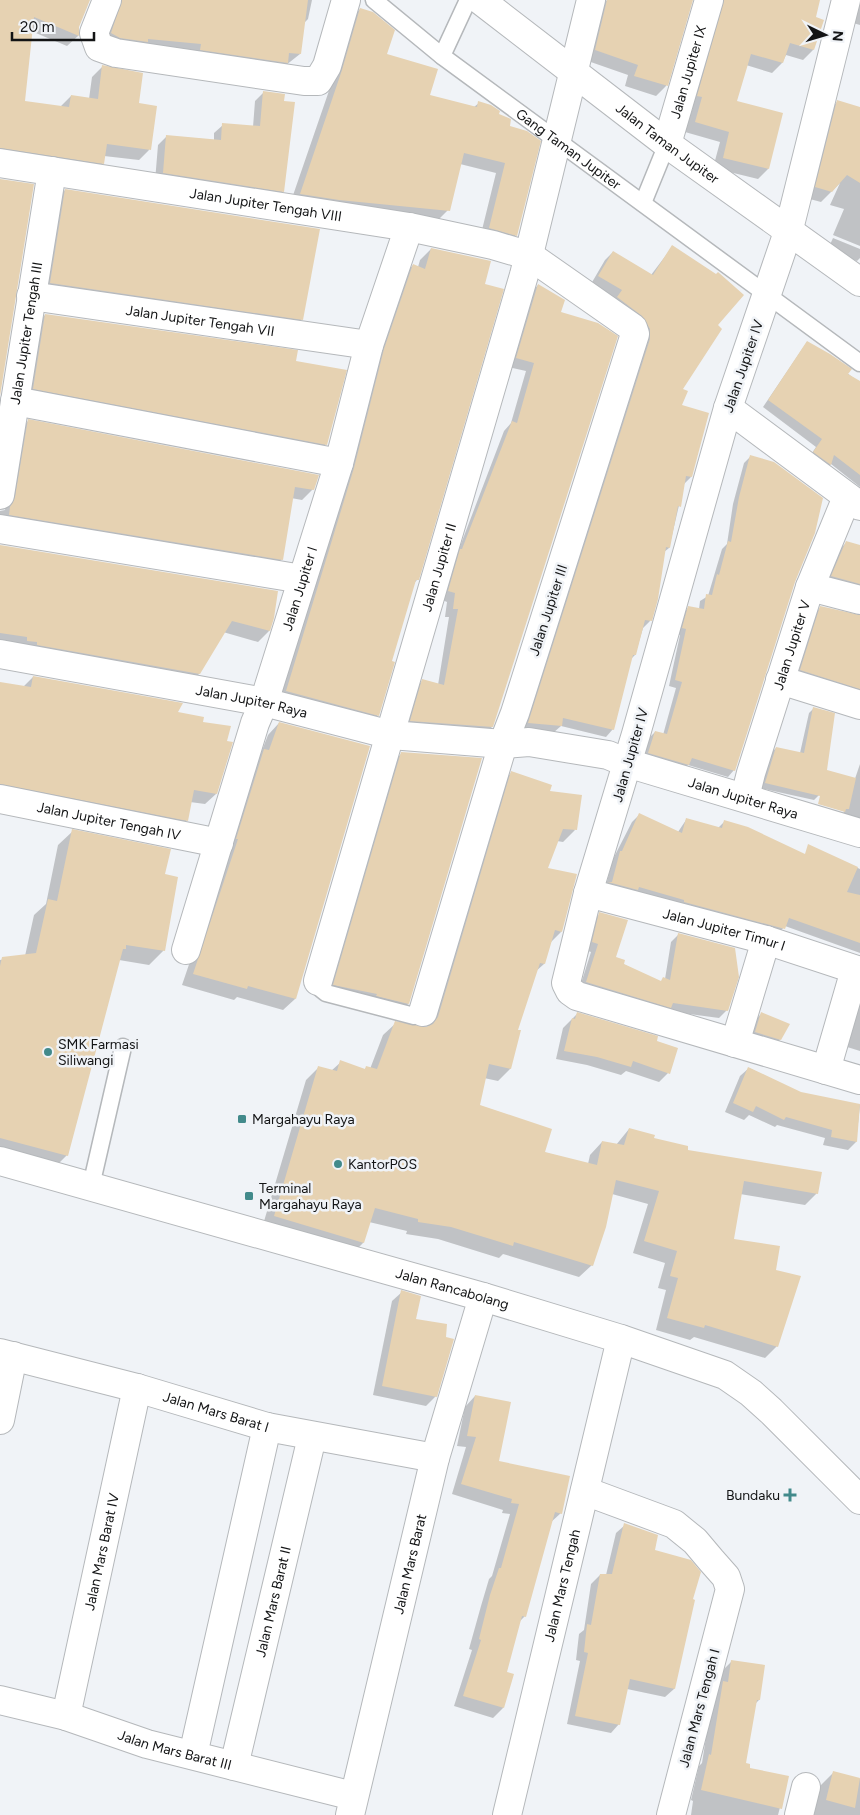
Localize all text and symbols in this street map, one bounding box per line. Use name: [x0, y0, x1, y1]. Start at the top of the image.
scale bar: [12, 10, 95, 42]
north arrow: [800, 10, 850, 60]
text: 20 m: [20, 18, 54, 36]
street label: Jalan Jupiter IX: [667, 23, 710, 121]
text: N: [829, 30, 846, 42]
street label: Jalan Taman Jupiter: [612, 100, 722, 188]
street label: Gang Taman Jupiter: [512, 105, 624, 194]
street label: Jalan Jupiter Tengah VIII: [188, 185, 343, 225]
street label: Jalan Jupiter Tengah III: [7, 261, 46, 406]
street label: Jalan Jupiter Tengah VII: [125, 302, 276, 340]
street label: Jalan Jupiter IV: [720, 317, 767, 415]
street label: Jalan Jupiter II: [418, 521, 460, 614]
street label: Jalan Jupiter I: [279, 544, 321, 633]
street label: Jalan Jupiter III: [526, 562, 571, 658]
street label: Jalan Jupiter V: [770, 598, 814, 692]
street label: Jalan Jupiter Raya: [194, 682, 309, 722]
street label: Jalan Jupiter IV: [609, 706, 652, 804]
street label: Jalan Jupiter Raya: [686, 774, 800, 823]
street label: Jalan Jupiter Tengah IV: [35, 799, 182, 844]
street label: Jalan Jupiter Timur I: [661, 905, 788, 955]
place label: SMK Farmasi Siliwangi: [58, 1036, 139, 1069]
marker: SMK Farmasi Siliwangi: [42, 1046, 54, 1058]
place label: Margahayu Raya: [252, 1111, 355, 1128]
marker: Margahayu Raya: [236, 1113, 248, 1125]
place label: KantorPOS: [348, 1156, 417, 1173]
marker: KantorPOS: [332, 1158, 344, 1170]
place label: Terminal Margahayu Raya: [259, 1180, 362, 1213]
marker: Terminal Margahayu Raya: [243, 1190, 255, 1202]
street label: Jalan Rancabolang: [394, 1265, 511, 1313]
street label: Jalan Mars Barat I: [161, 1388, 271, 1436]
place label: Bundaku: [726, 1487, 780, 1504]
marker: Bundaku: [784, 1489, 796, 1501]
street label: Jalan Mars Barat IV: [81, 1491, 123, 1612]
street label: Jalan Mars Barat: [390, 1512, 430, 1616]
street label: Jalan Mars Tengah: [541, 1527, 584, 1644]
street label: Jalan Mars Barat II: [252, 1544, 295, 1659]
street label: Jalan Mars Tengah I: [675, 1647, 724, 1769]
street label: Jalan Mars Barat III: [115, 1727, 233, 1774]

